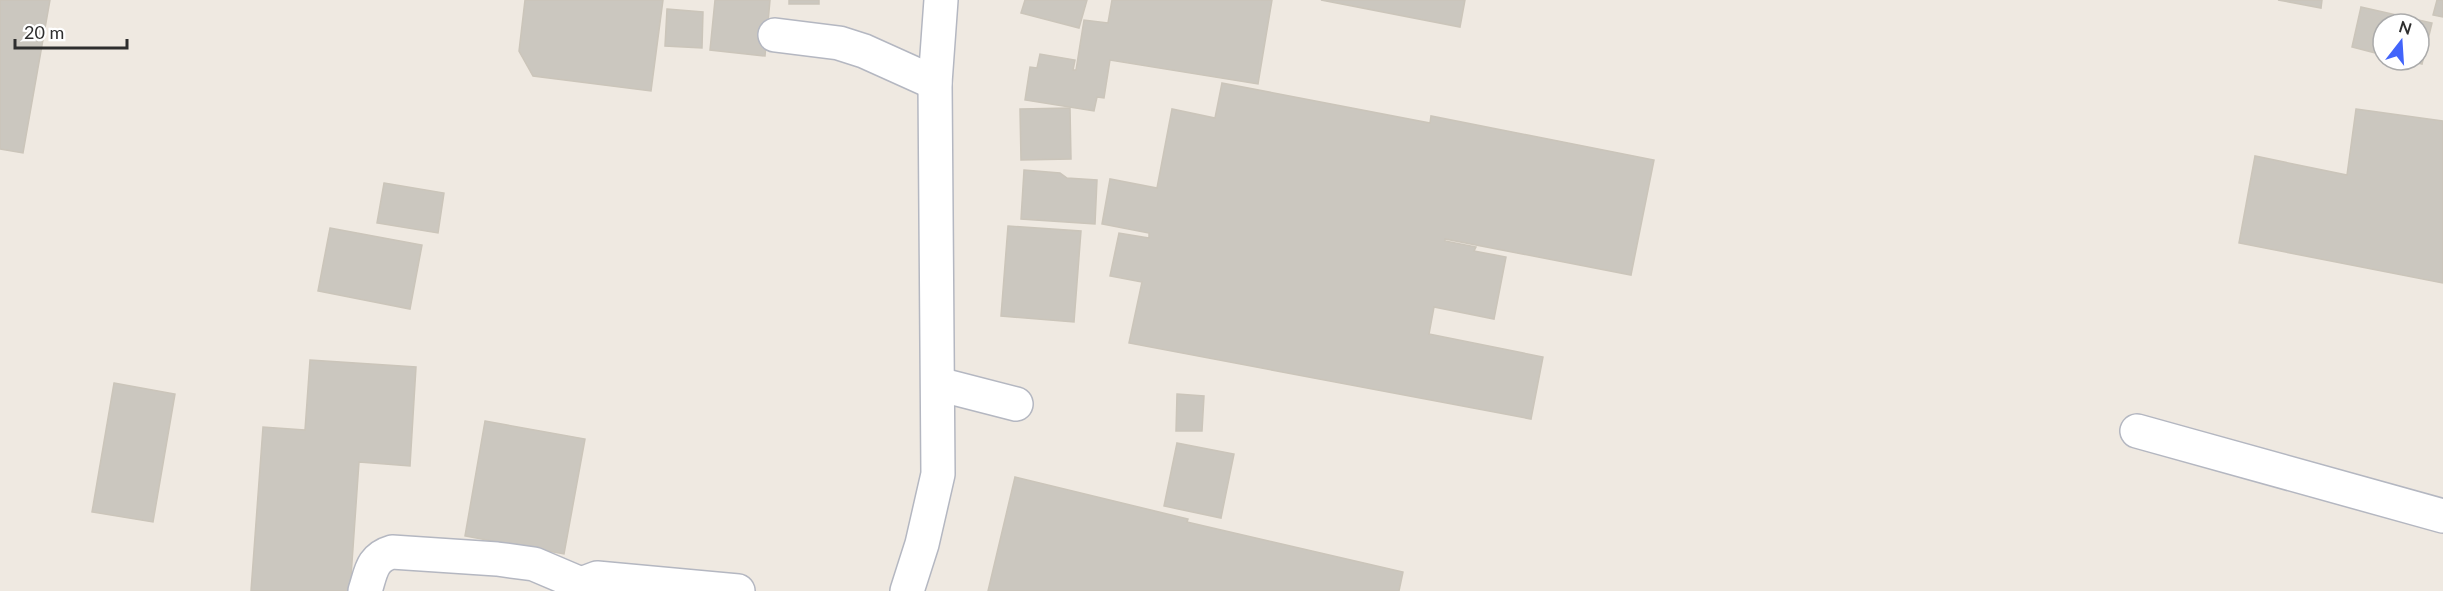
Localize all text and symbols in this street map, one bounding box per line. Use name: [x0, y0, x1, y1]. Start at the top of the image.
scale bar: [15, 12, 128, 50]
north arrow: [2371, 12, 2431, 72]
text: N: [2397, 16, 2414, 38]
text: 20 m: [24, 21, 64, 43]

